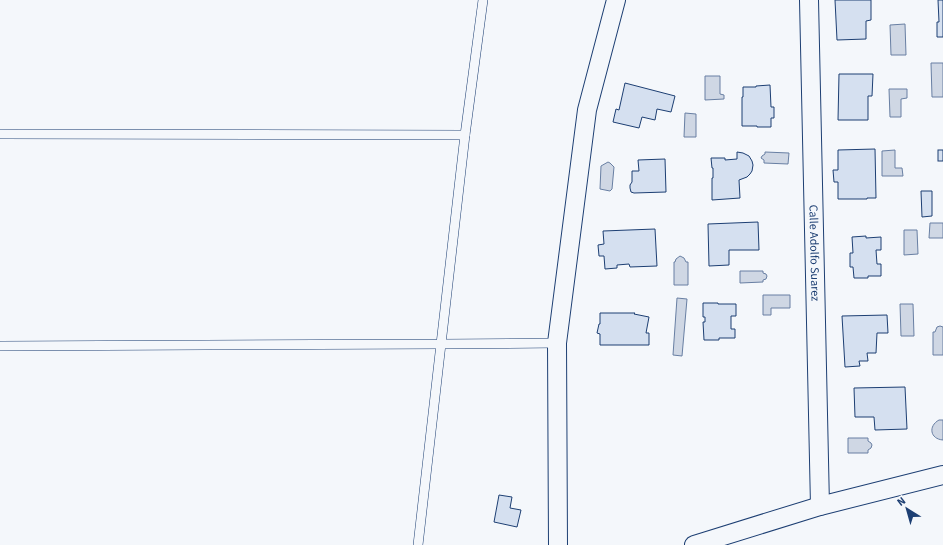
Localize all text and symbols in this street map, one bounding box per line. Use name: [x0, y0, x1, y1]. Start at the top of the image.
street label: Calle Adolfo Suarez: [805, 204, 824, 301]
north arrow: [887, 489, 927, 529]
text: N: [894, 493, 909, 510]

